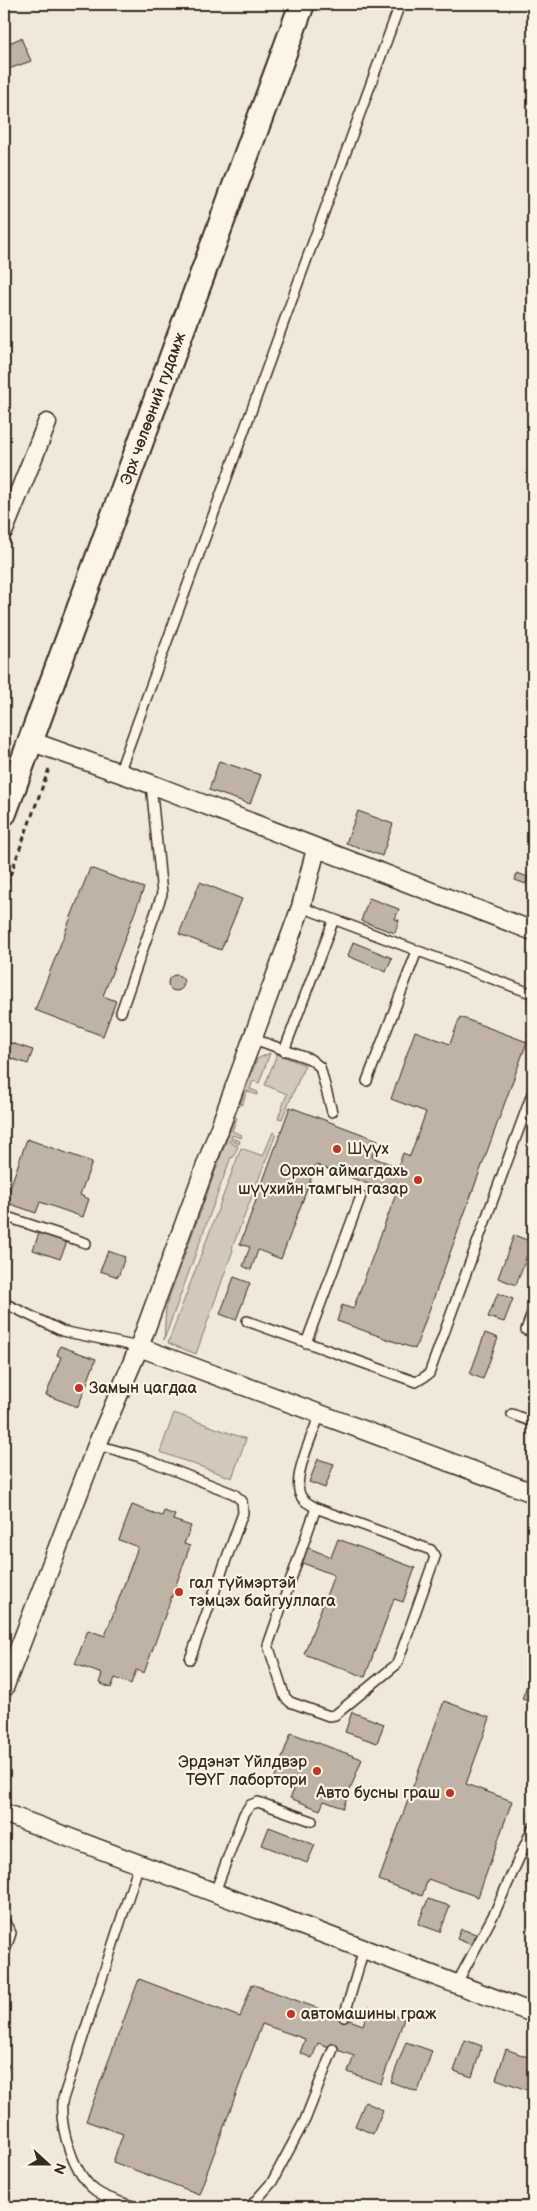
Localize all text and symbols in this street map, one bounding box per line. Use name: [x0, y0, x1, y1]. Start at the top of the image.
street label: Эрх чөлөөний гудамж: [116, 329, 190, 487]
place label: Шүүх: [347, 1140, 389, 1159]
marker: Шүүх: [331, 1143, 343, 1155]
place label: Орхон аймагдахь шүүхийн тамгын газар: [238, 1162, 408, 1199]
marker: Орхон аймагдахь шүүхийн тамгын газар: [412, 1174, 424, 1186]
place label: Замын цагдаа: [89, 1379, 198, 1398]
marker: Замын цагдаа: [73, 1382, 85, 1394]
place label: гал түймэртэй тэмцэх байгууллага: [189, 1574, 336, 1611]
marker: гал түймэртэй тэмцэх байгууллага: [173, 1586, 185, 1598]
place label: Эрдэнэт Үйлдвэр ТӨҮГ лабортори: [178, 1753, 307, 1790]
marker: Эрдэнэт Үйлдвэр ТӨҮГ лабортори: [311, 1765, 323, 1777]
place label: Авто бусны граш: [315, 1784, 440, 1803]
marker: Авто бусны граш: [444, 1787, 456, 1799]
place label: автомашины граж: [301, 2005, 437, 2024]
marker: автомашины граж: [285, 2008, 297, 2020]
north arrow: [22, 2138, 72, 2188]
text: N: [50, 2161, 69, 2176]

